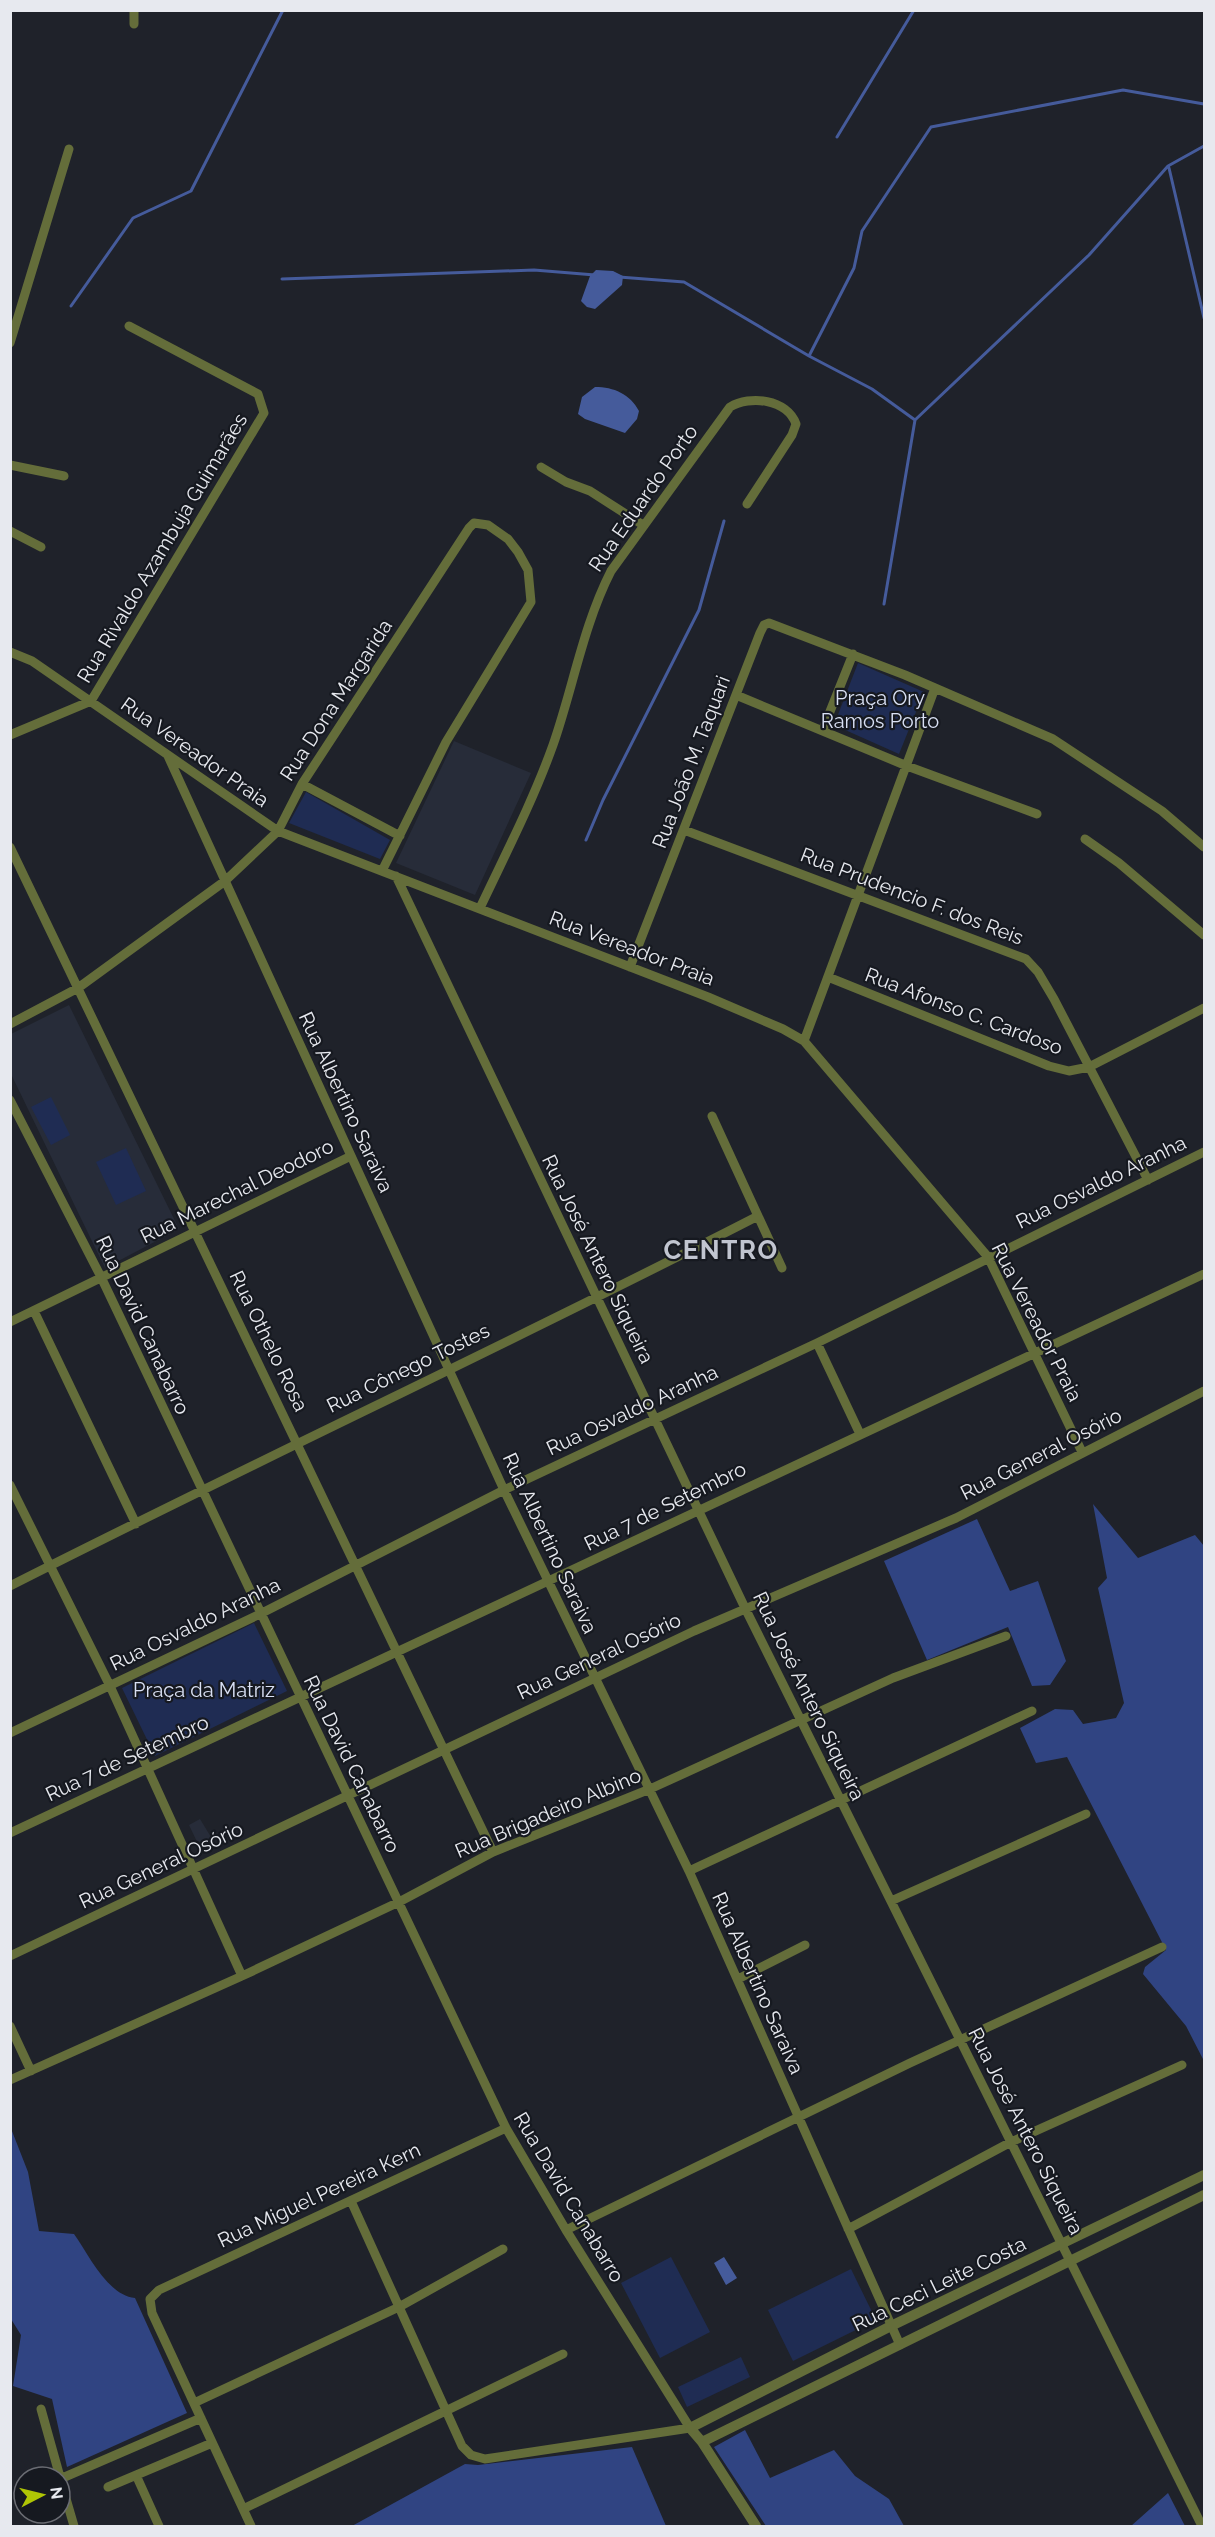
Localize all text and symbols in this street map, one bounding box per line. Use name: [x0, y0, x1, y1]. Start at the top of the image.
street label: Rua Rivaldo Azambuja Guimarães: [72, 409, 252, 687]
street label: Rua Eduardo Porto: [583, 420, 703, 576]
street label: Rua Dona Margarida: [275, 615, 397, 785]
street label: Rua João M. Taquari: [647, 672, 735, 852]
park label: Praça Ory Ramos Porto: [821, 686, 939, 733]
street label: Rua Vereador Praia: [116, 692, 274, 812]
street label: Rua Prudencio F. dos Reis: [797, 842, 1027, 950]
street label: Rua Vereador Praia: [546, 905, 718, 991]
street label: Rua Afonso C. Cardoso: [862, 962, 1066, 1060]
street label: Rua Albertino Saraiva: [294, 1008, 398, 1196]
street label: Rua Osvaldo Aranha: [1012, 1130, 1190, 1234]
street label: Rua Marechal Deodoro: [137, 1134, 338, 1248]
street label: Rua José Antero Siqueira: [537, 1151, 659, 1367]
street label: Rua David Canabarro: [91, 1232, 195, 1418]
district label: CENTRO: [663, 1235, 779, 1265]
street label: Rua Vereador Praia: [987, 1239, 1087, 1405]
street label: Rua Othelo Rosa: [225, 1267, 313, 1415]
street label: Rua Cônego Tostes: [323, 1318, 493, 1418]
street label: Rua Osvaldo Aranha: [542, 1360, 722, 1460]
street label: Rua General Osório: [956, 1403, 1126, 1505]
street label: Rua Albertino Saraiva: [498, 1449, 602, 1637]
street label: Rua 7 de Setembro: [580, 1456, 750, 1556]
street label: Rua Osvaldo Aranha: [106, 1572, 284, 1676]
street label: Rua José Antero Siqueira: [748, 1588, 870, 1804]
street label: Rua General Osório: [513, 1607, 685, 1704]
street label: Rua David Canabarro: [299, 1671, 405, 1857]
park label: Praça da Matriz: [133, 1678, 275, 1702]
street label: Rua 7 de Setembro: [42, 1710, 212, 1806]
street label: Rua Brigadeiro Albino: [451, 1763, 645, 1863]
street label: Rua General Osório: [75, 1816, 247, 1913]
street label: Rua Albertino Saraiva: [707, 1888, 809, 2078]
street label: Rua José Antero Siqueira: [963, 2023, 1089, 2239]
street label: Rua David Canabarro: [509, 2108, 629, 2286]
street label: Rua Miguel Pereira Kern: [214, 2137, 424, 2253]
street label: Rua Ceci Leite Costa: [848, 2231, 1030, 2337]
north arrow: [12, 2465, 72, 2525]
text: N: [46, 2486, 67, 2500]

